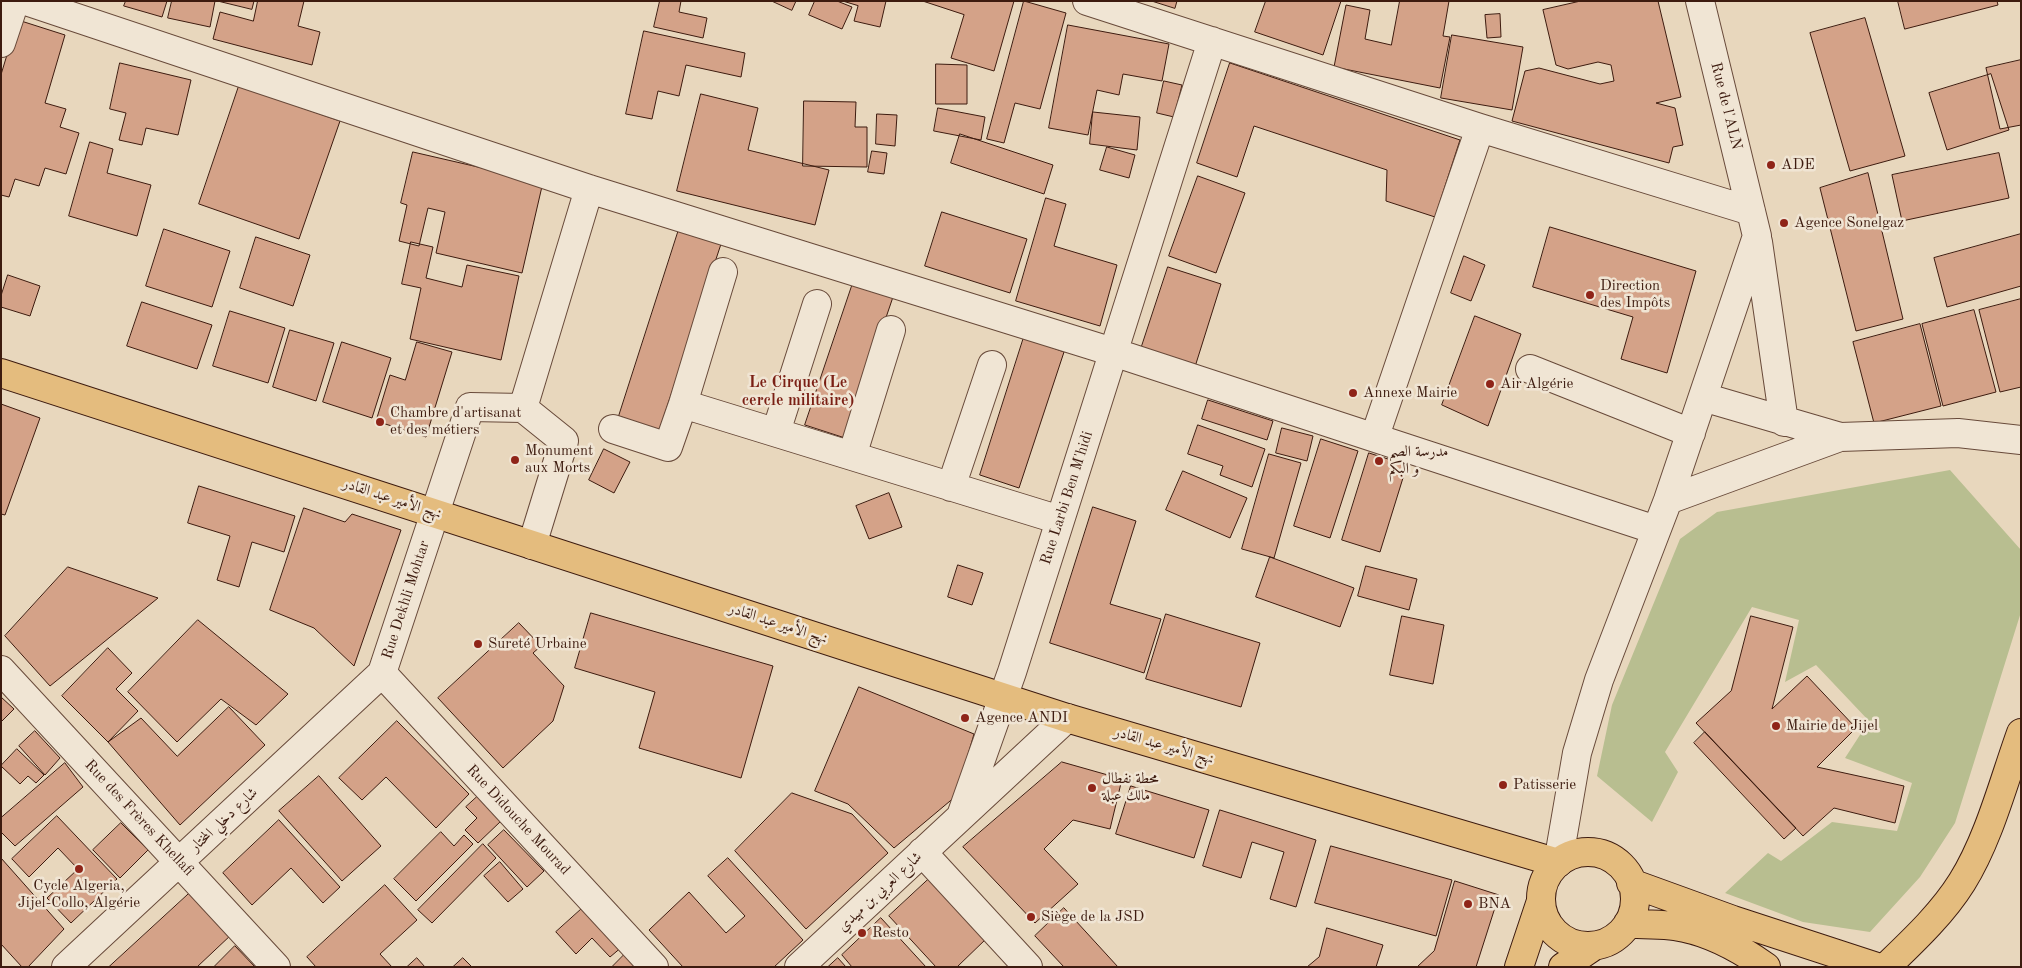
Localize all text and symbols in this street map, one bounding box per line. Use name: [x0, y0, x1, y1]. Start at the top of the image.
street label: Rue de l'ALN: [1706, 60, 1746, 152]
place label: ADE: [1781, 156, 1815, 174]
marker: ADE: [1765, 159, 1777, 171]
place label: Agence Sonelgaz: [1794, 214, 1904, 232]
marker: Agence Sonelgaz: [1778, 217, 1790, 229]
place label: Direction des Impôts: [1600, 277, 1670, 312]
marker: Direction des Impôts: [1584, 289, 1596, 301]
district label: Le Cirque (Le cercle militaire): [742, 373, 854, 411]
place label: Air Algérie: [1500, 375, 1573, 393]
marker: Air Algérie: [1484, 378, 1496, 390]
place label: Annexe Mairie: [1363, 384, 1457, 402]
marker: Annexe Mairie: [1347, 387, 1359, 399]
place label: Chambre d'artisanat et des métiers: [390, 404, 521, 439]
marker: Chambre d'artisanat et des métiers: [374, 416, 386, 428]
street label: Rue Larbi Ben M'hidi: [1037, 429, 1097, 567]
place label: Monument aux Morts: [525, 442, 593, 477]
place label: مدرسة الصم و البكم: [1389, 443, 1448, 478]
marker: Monument aux Morts: [509, 454, 521, 466]
marker: مدرسة الصم و البكم: [1373, 455, 1385, 467]
street label: نهج الأمير عبد القادر: [340, 475, 444, 523]
street label: Rue Dekhli Mohtar: [378, 538, 434, 662]
street label: نهج الأمير عبد القادر: [726, 600, 830, 648]
place label: Sureté Urbaine: [488, 635, 587, 653]
marker: Sureté Urbaine: [472, 638, 484, 650]
place label: Agence ANDI: [975, 709, 1068, 727]
marker: Agence ANDI: [959, 712, 971, 724]
place label: Mairie de Jijel: [1786, 717, 1878, 735]
marker: Mairie de Jijel: [1770, 720, 1782, 732]
street label: نهج الأمير عبد القادر: [1112, 723, 1216, 769]
street label: Rue des Frères Khellafi: [81, 756, 197, 880]
street label: Rue Didouche Mourad: [462, 761, 574, 879]
place label: محطة نفطال مالك عبلة: [1102, 770, 1158, 805]
place label: Patisserie: [1513, 776, 1576, 794]
marker: Patisserie: [1497, 779, 1509, 791]
marker: محطة نفطال مالك عبلة: [1086, 782, 1098, 794]
street label: شارع دخلي المختار: [186, 784, 262, 856]
street label: شارع العربي بن مهيدي: [834, 848, 926, 936]
marker: Cycle Algeria, Jijel-Collo, Algérie: [73, 863, 85, 875]
place label: Cycle Algeria, Jijel-Collo, Algérie: [18, 877, 140, 912]
place label: BNA: [1478, 895, 1511, 913]
marker: BNA: [1462, 898, 1474, 910]
place label: Siège de la JSD: [1041, 908, 1144, 926]
marker: Siège de la JSD: [1025, 911, 1037, 923]
place label: Resto: [872, 924, 909, 942]
marker: Resto: [856, 927, 868, 939]

